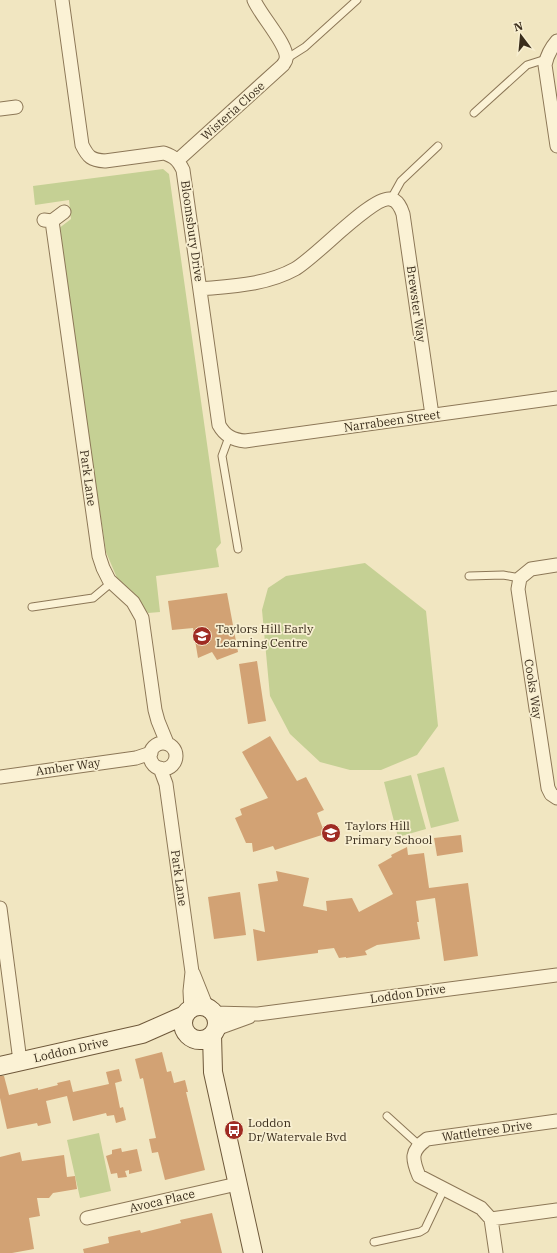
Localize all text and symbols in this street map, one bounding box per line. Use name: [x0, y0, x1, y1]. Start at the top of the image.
north arrow: [501, 16, 541, 56]
text: N: [512, 18, 525, 34]
street label: Wisteria Close: [198, 78, 268, 143]
street label: Bloomsbury Drive: [178, 179, 207, 283]
street label: Brewster Way: [404, 265, 429, 344]
street label: Narrabeen Street: [343, 406, 441, 435]
street label: Park Lane: [77, 449, 100, 507]
place label: Taylors Hill Early Learning Centre: [216, 621, 314, 650]
school or university icon: Taylors Hill Early Learning Centre: [191, 625, 213, 647]
street label: Cooks Way: [521, 658, 546, 721]
street label: Amber Way: [35, 754, 102, 778]
place label: Taylors Hill Primary School: [345, 818, 433, 847]
school or university icon: Taylors Hill Primary School: [320, 822, 342, 844]
street label: Park Lane: [168, 849, 191, 907]
street label: Loddon Drive: [369, 981, 447, 1006]
street label: Loddon Drive: [32, 1034, 110, 1065]
place label: Loddon Dr/Watervale Bvd: [248, 1115, 347, 1144]
street label: Wattletree Drive: [441, 1117, 533, 1144]
bus stop icon: Loddon Dr/Watervale Bvd: [223, 1119, 245, 1141]
street label: Avoca Place: [128, 1186, 196, 1215]

